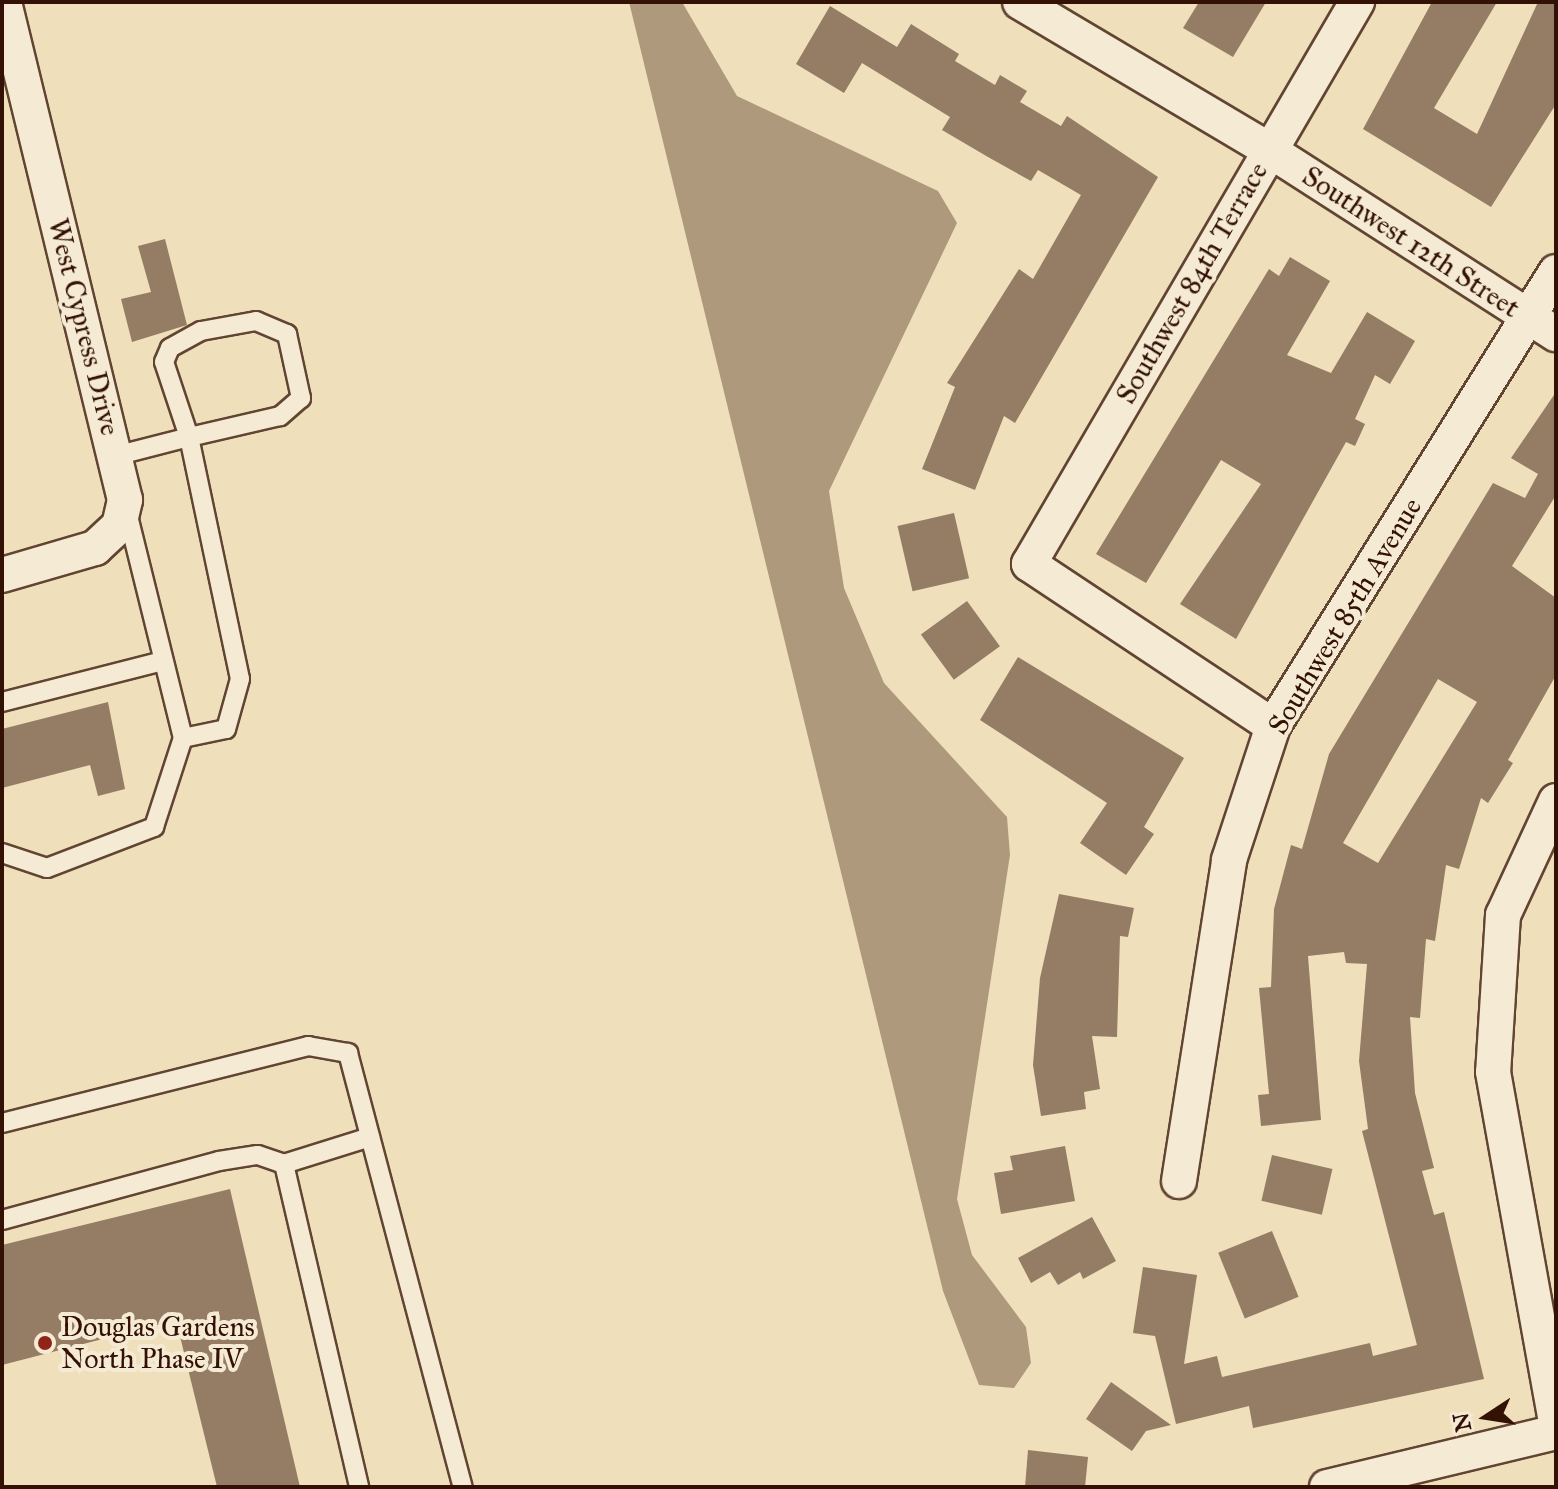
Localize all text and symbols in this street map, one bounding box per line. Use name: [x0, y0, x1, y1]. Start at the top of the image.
street label: Southwest 84th Terrace: [1109, 156, 1275, 410]
street label: Southwest 12th Street: [1296, 159, 1526, 325]
street label: West Cypress Drive: [41, 215, 127, 439]
street label: Southwest 85th Avenue: [1261, 492, 1429, 740]
place label: Douglas Gardens North Phase IV: [61, 1310, 255, 1376]
marker: Douglas Gardens North Phase IV: [36, 1334, 54, 1352]
north arrow: [1446, 1377, 1526, 1457]
text: N: [1447, 1410, 1477, 1434]

